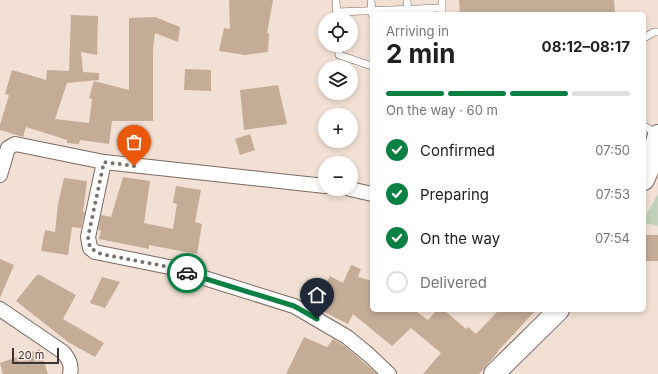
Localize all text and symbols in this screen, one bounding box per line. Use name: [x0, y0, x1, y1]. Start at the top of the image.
map controls: [318, 12, 358, 196]
button: locate: [318, 12, 358, 52]
text: Arriving in: [386, 23, 449, 39]
text: 08:12–08:17: [542, 37, 630, 56]
text: 2 min: [386, 38, 456, 69]
button: layers: [318, 60, 358, 100]
text: On the way · 60 m: [386, 102, 498, 118]
button: +: [318, 108, 358, 148]
pin: [117, 125, 151, 166]
icon: bag: [123, 131, 145, 153]
icon: check: [386, 139, 408, 161]
text: Confirmed: [420, 141, 495, 160]
text: 07:50: [595, 142, 630, 158]
button: −: [318, 156, 358, 196]
icon: check: [386, 183, 408, 205]
text: Preparing: [420, 185, 489, 204]
text: 07:53: [595, 186, 630, 202]
icon: check: [386, 227, 408, 249]
text: On the way: [420, 229, 500, 248]
text: 07:54: [595, 230, 630, 246]
courier: [167, 253, 207, 293]
icon: car: [176, 262, 198, 284]
text: Delivered: [420, 273, 487, 292]
pin: [300, 278, 334, 319]
icon: home: [306, 284, 328, 306]
scale bar: [12, 346, 59, 365]
text: 20 m: [18, 348, 44, 362]

